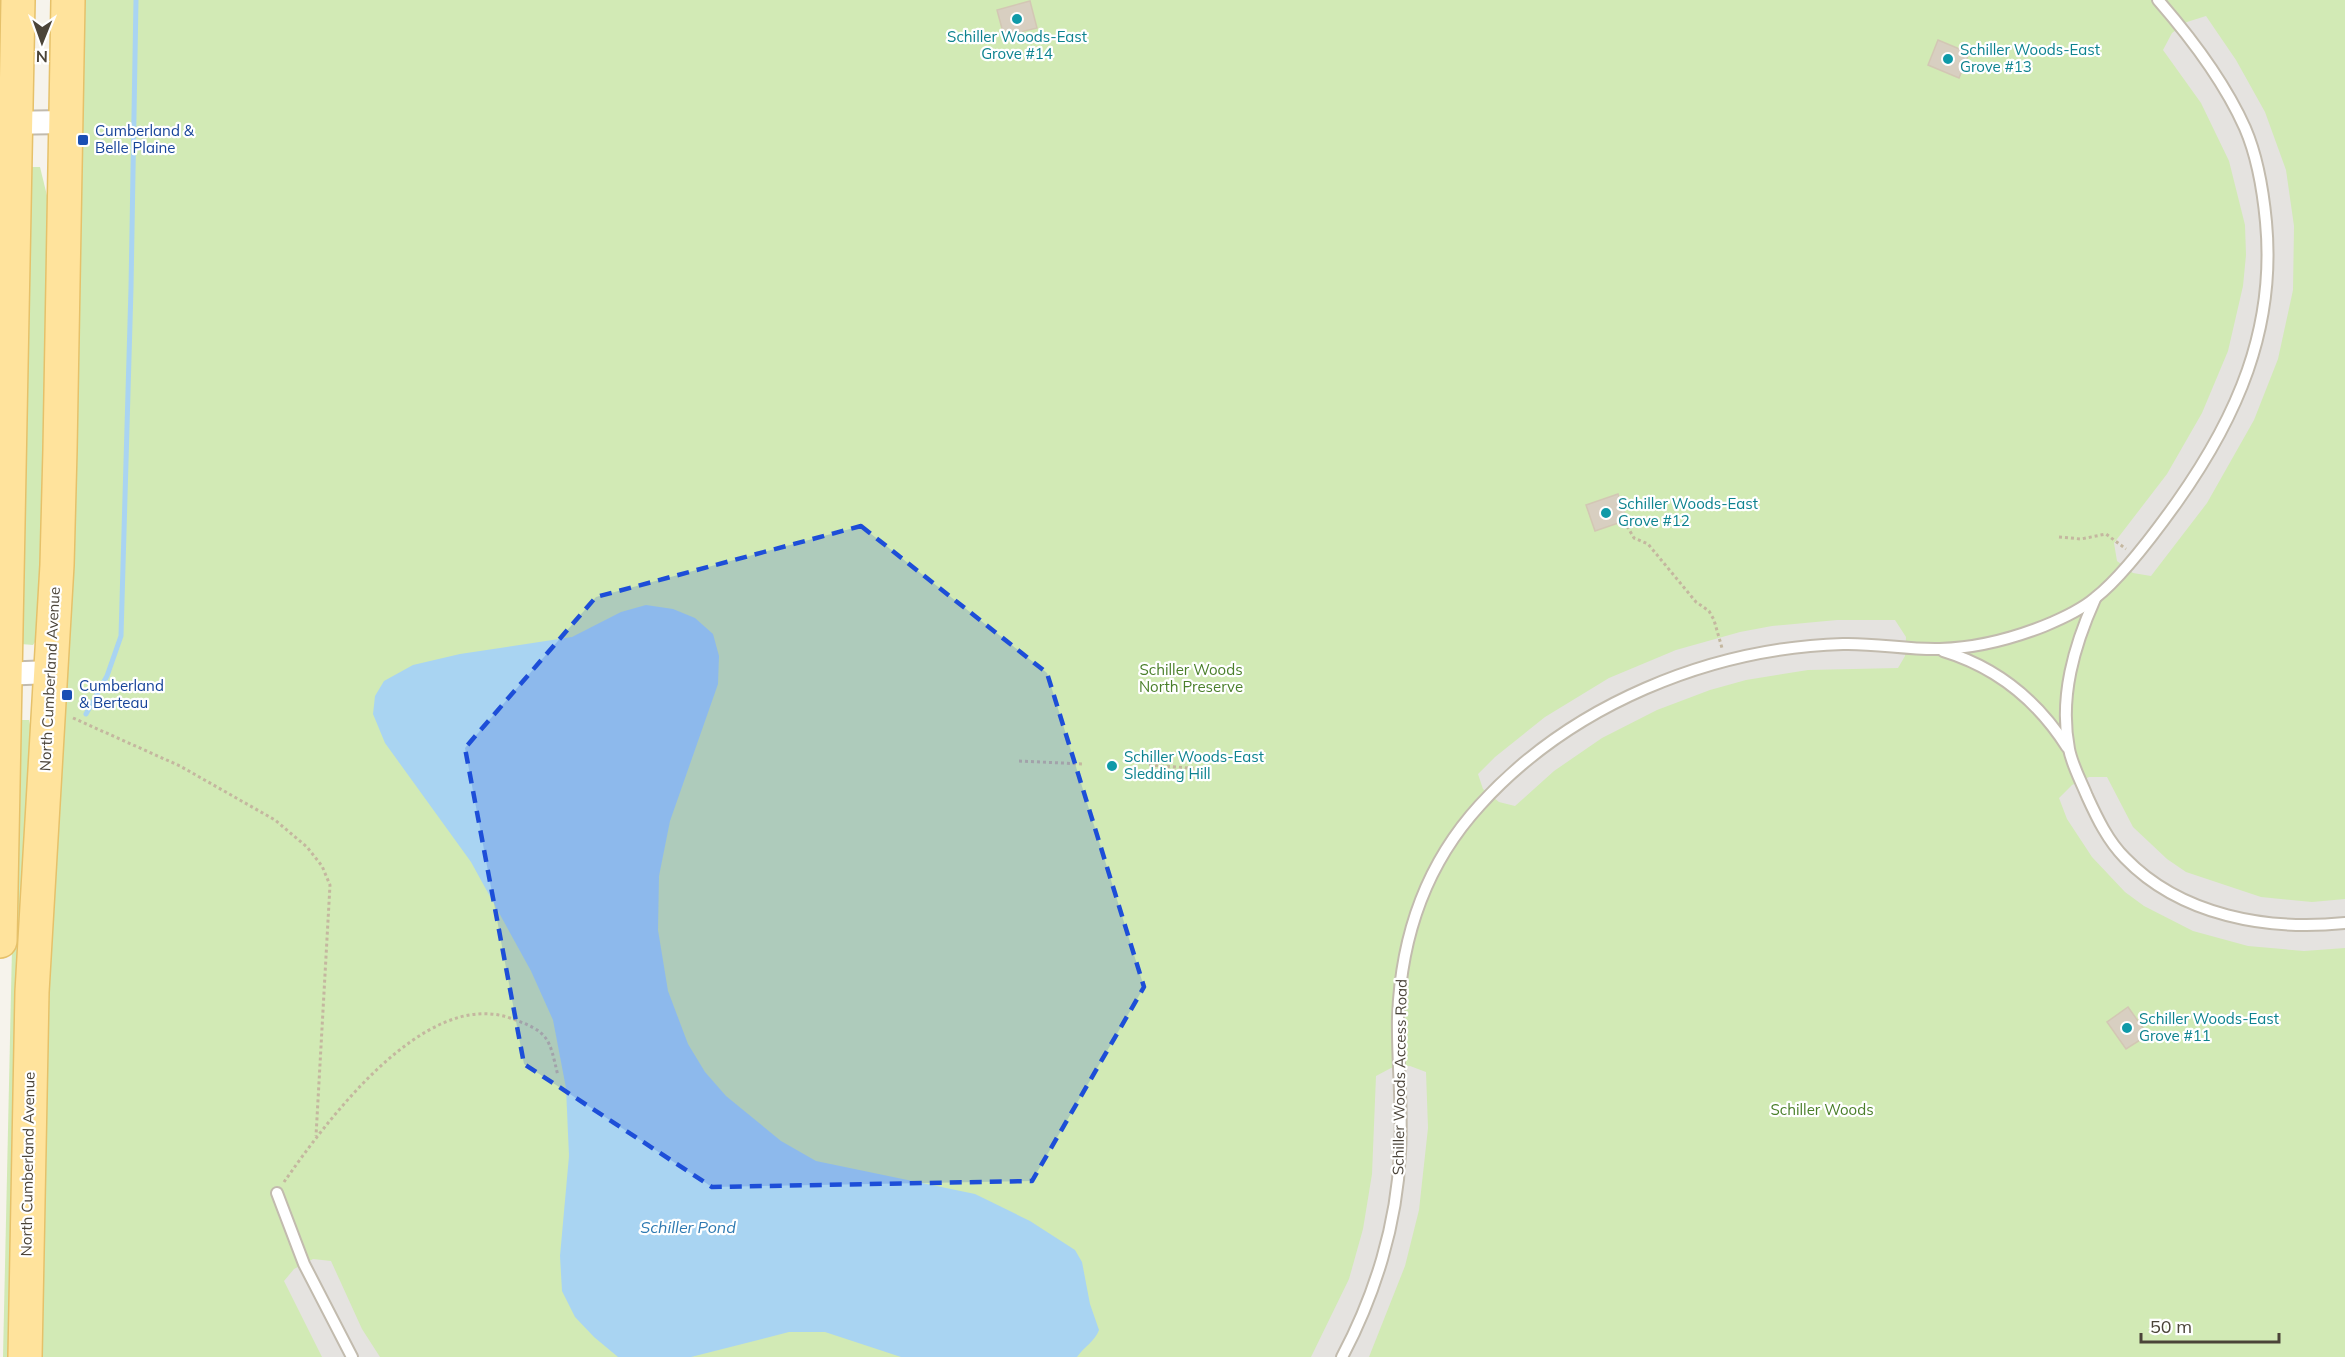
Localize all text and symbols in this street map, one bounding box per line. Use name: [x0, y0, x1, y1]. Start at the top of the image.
north arrow: [12, 12, 72, 72]
marker: Schiller Woods-East Grove #14: [1010, 12, 1024, 26]
place label: Schiller Woods-East Grove #14: [947, 27, 1087, 63]
place label: Schiller Woods-East Grove #13: [1960, 40, 2100, 76]
text: N: [36, 47, 48, 67]
marker: Schiller Woods-East Grove #13: [1941, 52, 1955, 66]
place label: Cumberland & Belle Plaine: [95, 121, 195, 157]
marker: Cumberland & Belle Plaine: [76, 133, 90, 147]
place label: Schiller Woods-East Grove #12: [1618, 494, 1758, 530]
marker: Schiller Woods-East Grove #12: [1599, 506, 1613, 520]
street label: North Cumberland Avenue: [35, 586, 64, 772]
park label: Schiller Woods North Preserve: [1139, 660, 1243, 696]
place label: Cumberland & Berteau: [79, 676, 164, 712]
marker: Cumberland & Berteau: [60, 688, 74, 702]
place label: Schiller Woods-East Sledding Hill: [1124, 747, 1264, 783]
marker: Schiller Woods-East Sledding Hill: [1105, 759, 1119, 773]
street label: Schiller Woods Access Road: [1388, 979, 1411, 1175]
place label: Schiller Woods-East Grove #11: [2139, 1009, 2279, 1045]
marker: Schiller Woods-East Grove #11: [2120, 1021, 2134, 1035]
street label: North Cumberland Avenue: [16, 1072, 39, 1256]
park label: Schiller Woods: [1770, 1100, 1874, 1119]
water label: Schiller Pond: [640, 1217, 736, 1237]
scale bar: [2141, 1306, 2279, 1344]
text: 50 m: [2150, 1315, 2192, 1338]

